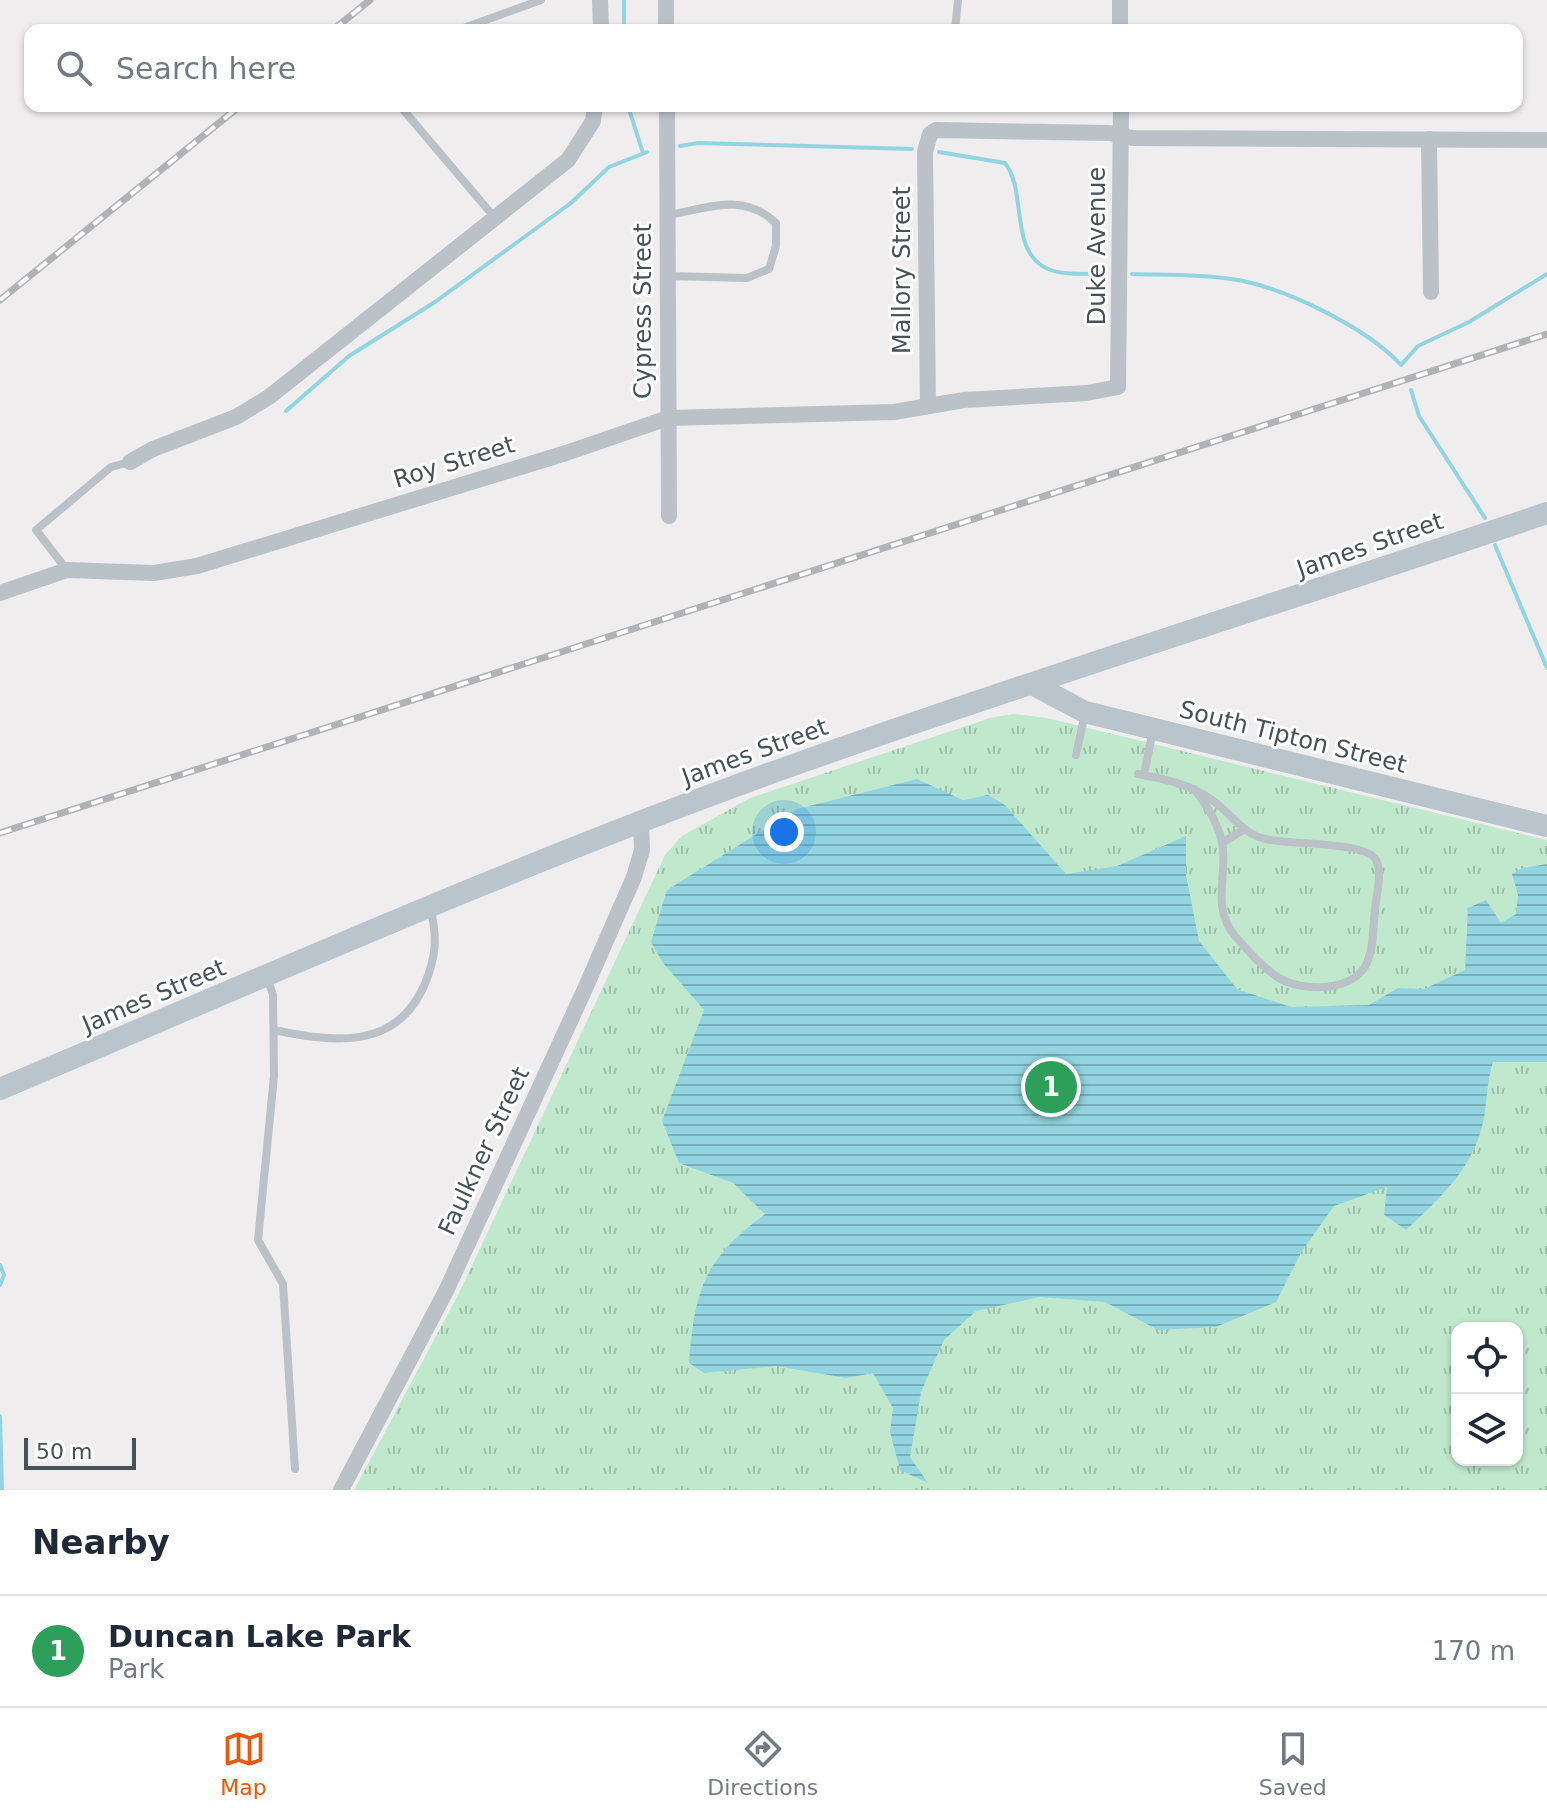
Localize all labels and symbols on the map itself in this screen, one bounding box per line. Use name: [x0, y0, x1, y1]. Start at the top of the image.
street label: Duke Avenue: [1083, 167, 1111, 325]
street label: Mallory Street: [888, 186, 916, 354]
street label: Cypress Street: [629, 223, 657, 399]
street label: Roy Street: [390, 430, 518, 494]
street label: James Street: [1291, 507, 1447, 584]
street label: South Tipton Street: [1177, 695, 1409, 779]
street label: James Street: [676, 713, 832, 792]
your location: [764, 812, 804, 852]
street label: James Street: [76, 953, 230, 1040]
pin: 1: [1025, 1057, 1077, 1117]
street label: Faulkner Street: [433, 1062, 535, 1240]
scale bar: [24, 1434, 136, 1470]

